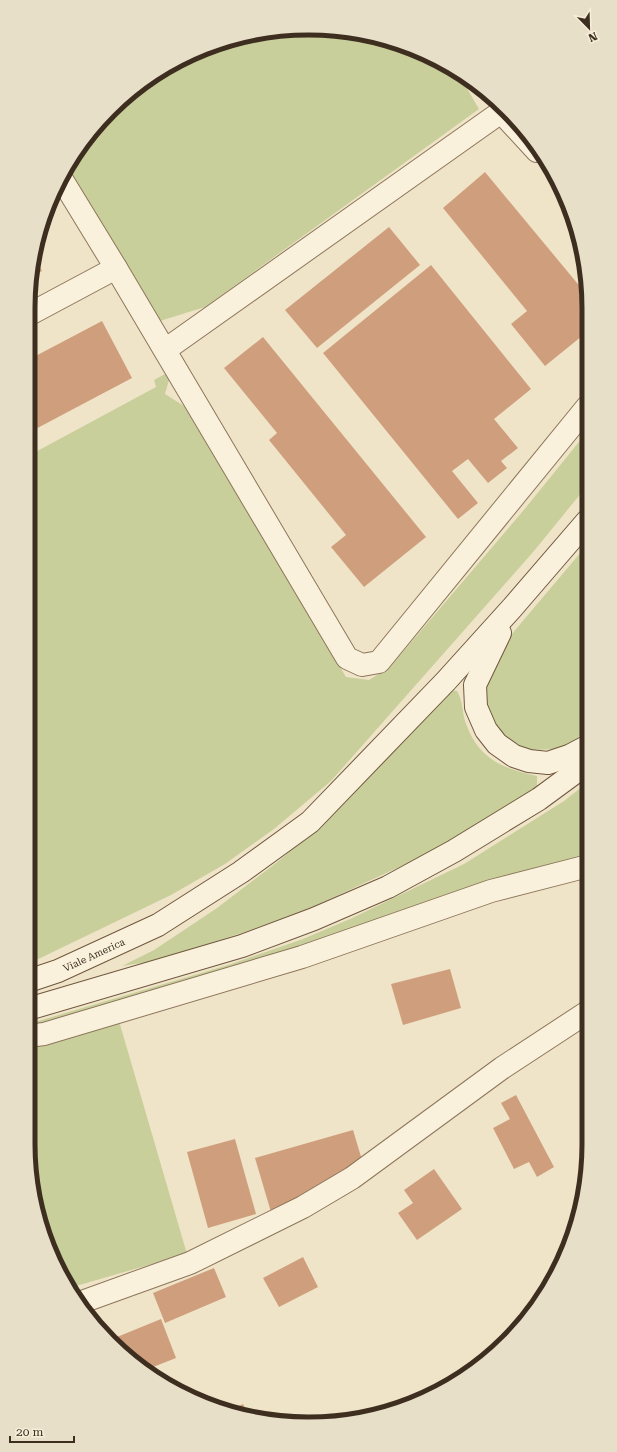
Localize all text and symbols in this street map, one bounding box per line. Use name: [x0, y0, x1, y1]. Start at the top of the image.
north arrow: [569, 8, 609, 48]
text: N: [586, 29, 599, 45]
street label: Viale America: [61, 935, 127, 973]
scale bar: [10, 1418, 74, 1444]
text: 20 m: [16, 1425, 43, 1439]

